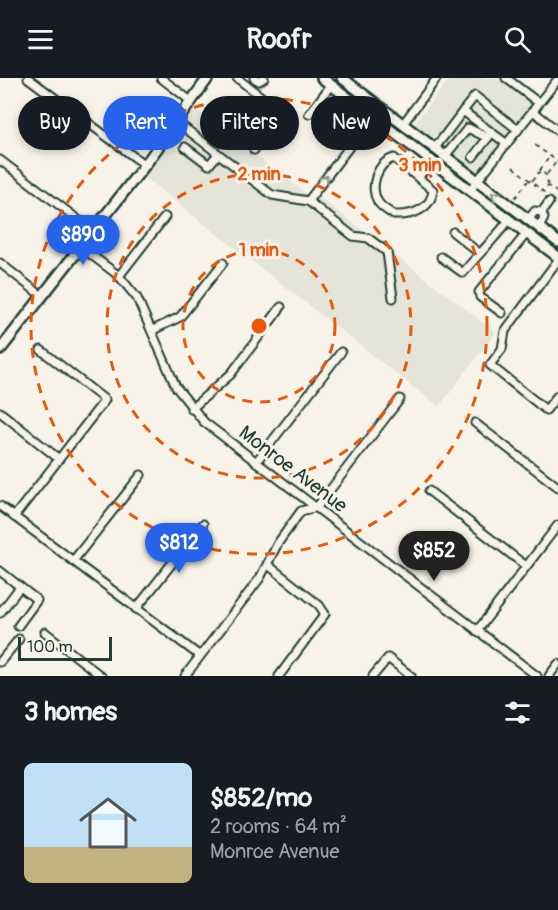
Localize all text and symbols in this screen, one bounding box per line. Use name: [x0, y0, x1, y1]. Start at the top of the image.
icon: menu: [24, 23, 57, 56]
text: Roofr: [246, 23, 312, 56]
icon: search: [501, 23, 534, 56]
chip: Buy: [18, 96, 91, 150]
chip: Rent: [103, 96, 188, 150]
chip: Filters: [200, 96, 299, 150]
chip: New: [311, 96, 391, 150]
text: 3 min: [398, 154, 442, 177]
text: 2 min: [237, 163, 281, 186]
one-way arrow: [318, 174, 329, 185]
one-way arrow: [491, 191, 502, 202]
pin: $890: [47, 215, 119, 266]
text: $890: [61, 222, 105, 247]
text: 1 min: [239, 239, 279, 262]
centre of rings: [249, 316, 269, 336]
street label: Monroe Avenue: [234, 420, 352, 518]
pin: $812: [143, 523, 215, 574]
text: $812: [159, 530, 199, 555]
pin: $852: [398, 531, 470, 582]
text: $852: [413, 538, 455, 563]
scale bar: [18, 634, 112, 662]
text: 100 m: [27, 637, 73, 657]
text: 3 homes: [24, 696, 117, 728]
icon: filters: [501, 696, 534, 729]
text: $852/mo: [210, 782, 312, 814]
icon: home: [72, 787, 144, 859]
text: 2 rooms · 64 m²: [210, 814, 347, 839]
text: Monroe Avenue: [210, 839, 339, 864]

